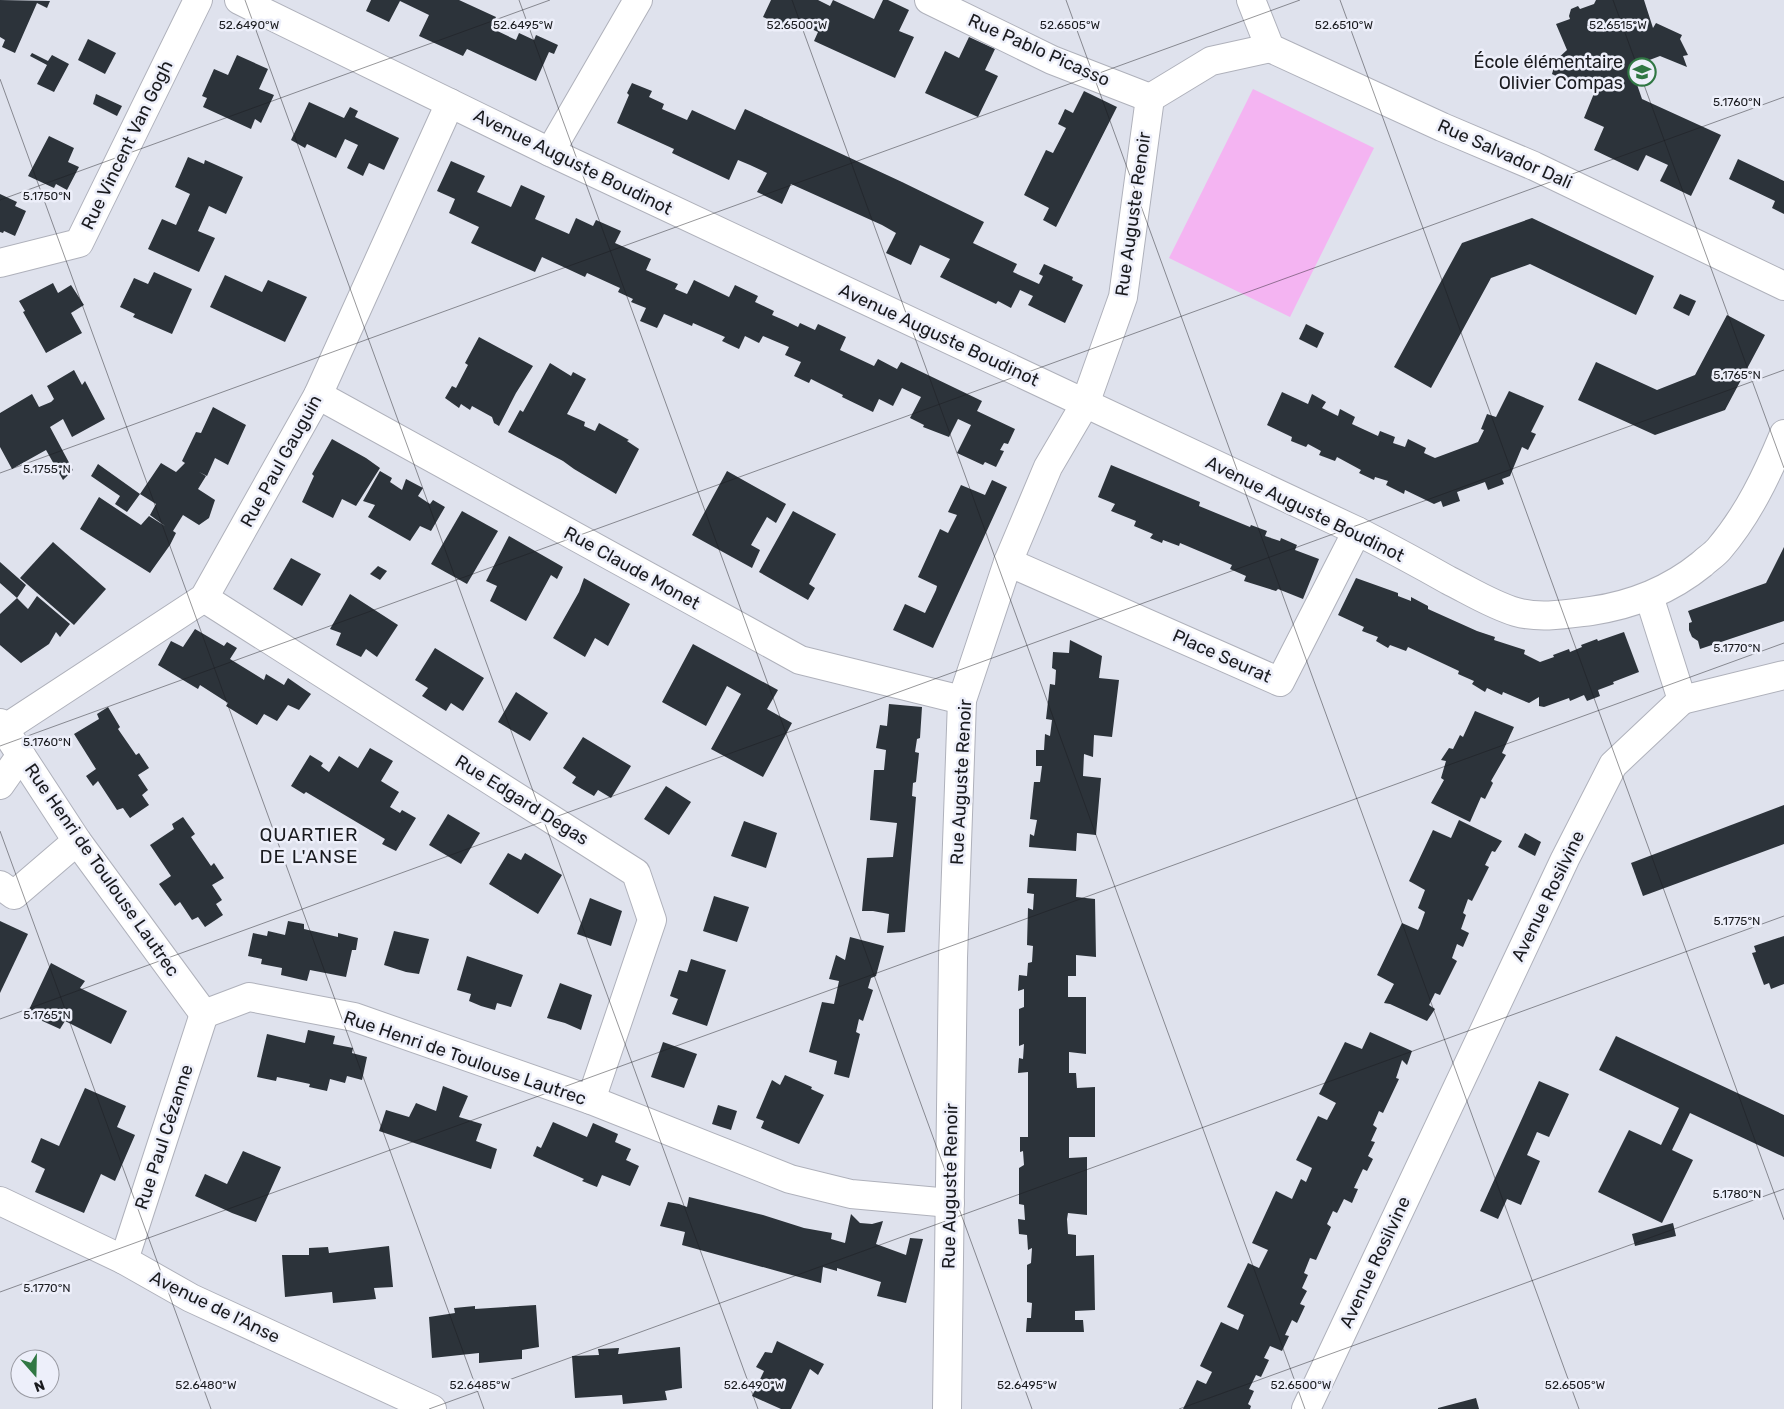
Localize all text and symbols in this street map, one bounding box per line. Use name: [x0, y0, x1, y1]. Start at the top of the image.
street label: Rue Pablo Picasso: [965, 9, 1113, 91]
text: 52.6490°W: [219, 18, 280, 32]
text: 52.6495°W: [493, 18, 553, 32]
text: 52.6500°W: [767, 18, 828, 32]
text: 52.6505°W: [1040, 18, 1101, 32]
text: 52.6510°W: [1315, 18, 1374, 32]
text: 52.6515°W: [1589, 18, 1647, 32]
place label: École élémentaire Olivier Compas: [1474, 51, 1623, 94]
street label: Rue Vincent Van Gogh: [76, 57, 178, 233]
school or university icon: École élémentaire Olivier Compas: [1627, 57, 1657, 87]
text: 5.1760°N: [1713, 95, 1761, 109]
street label: Avenue Auguste Boudinot: [470, 104, 676, 220]
street label: Rue Salvador Dali: [1434, 114, 1576, 194]
street label: Rue Auguste Renoir: [1111, 130, 1155, 298]
text: 5.1750°N: [23, 189, 71, 203]
street label: Avenue Auguste Boudinot: [835, 279, 1043, 391]
text: 5.1765°N: [1713, 368, 1761, 382]
street label: Rue Paul Gauguin: [236, 391, 326, 531]
street label: Avenue Auguste Boudinot: [1202, 451, 1408, 567]
text: 5.1755°N: [23, 462, 71, 476]
street label: Rue Claude Monet: [560, 522, 704, 614]
street label: Place Seurat: [1169, 624, 1275, 688]
text: 5.1770°N: [1713, 641, 1761, 655]
street label: Rue Auguste Renoir: [946, 698, 976, 865]
text: 5.1760°N: [23, 735, 71, 749]
street label: Rue Edgard Degas: [451, 750, 593, 850]
street label: Rue Henri de Toulouse Lautrec: [20, 759, 184, 981]
district label: QUARTIER DE L'ANSE: [259, 823, 359, 868]
street label: Avenue Rosilvine: [1507, 827, 1589, 965]
text: 5.1775°N: [1714, 914, 1760, 928]
street label: Rue Henri de Toulouse Lautrec: [341, 1006, 589, 1110]
text: 5.1765°N: [23, 1008, 71, 1022]
street label: Rue Paul Cézanne: [130, 1062, 198, 1212]
street label: Rue Auguste Renoir: [938, 1103, 962, 1269]
text: 5.1780°N: [1713, 1187, 1761, 1201]
street label: Avenue Rosilvine: [1335, 1193, 1415, 1331]
street label: Avenue de l'Anse: [146, 1266, 284, 1348]
text: 5.1770°N: [23, 1281, 71, 1295]
north arrow: [10, 1349, 60, 1399]
text: N: [32, 1376, 47, 1395]
text: 52.6480°W: [175, 1378, 237, 1392]
text: 52.6485°W: [450, 1378, 511, 1392]
text: 52.6490°W: [724, 1378, 785, 1392]
text: 52.6495°W: [997, 1378, 1057, 1392]
text: 52.6500°W: [1271, 1378, 1332, 1392]
text: 52.6505°W: [1545, 1378, 1606, 1392]

